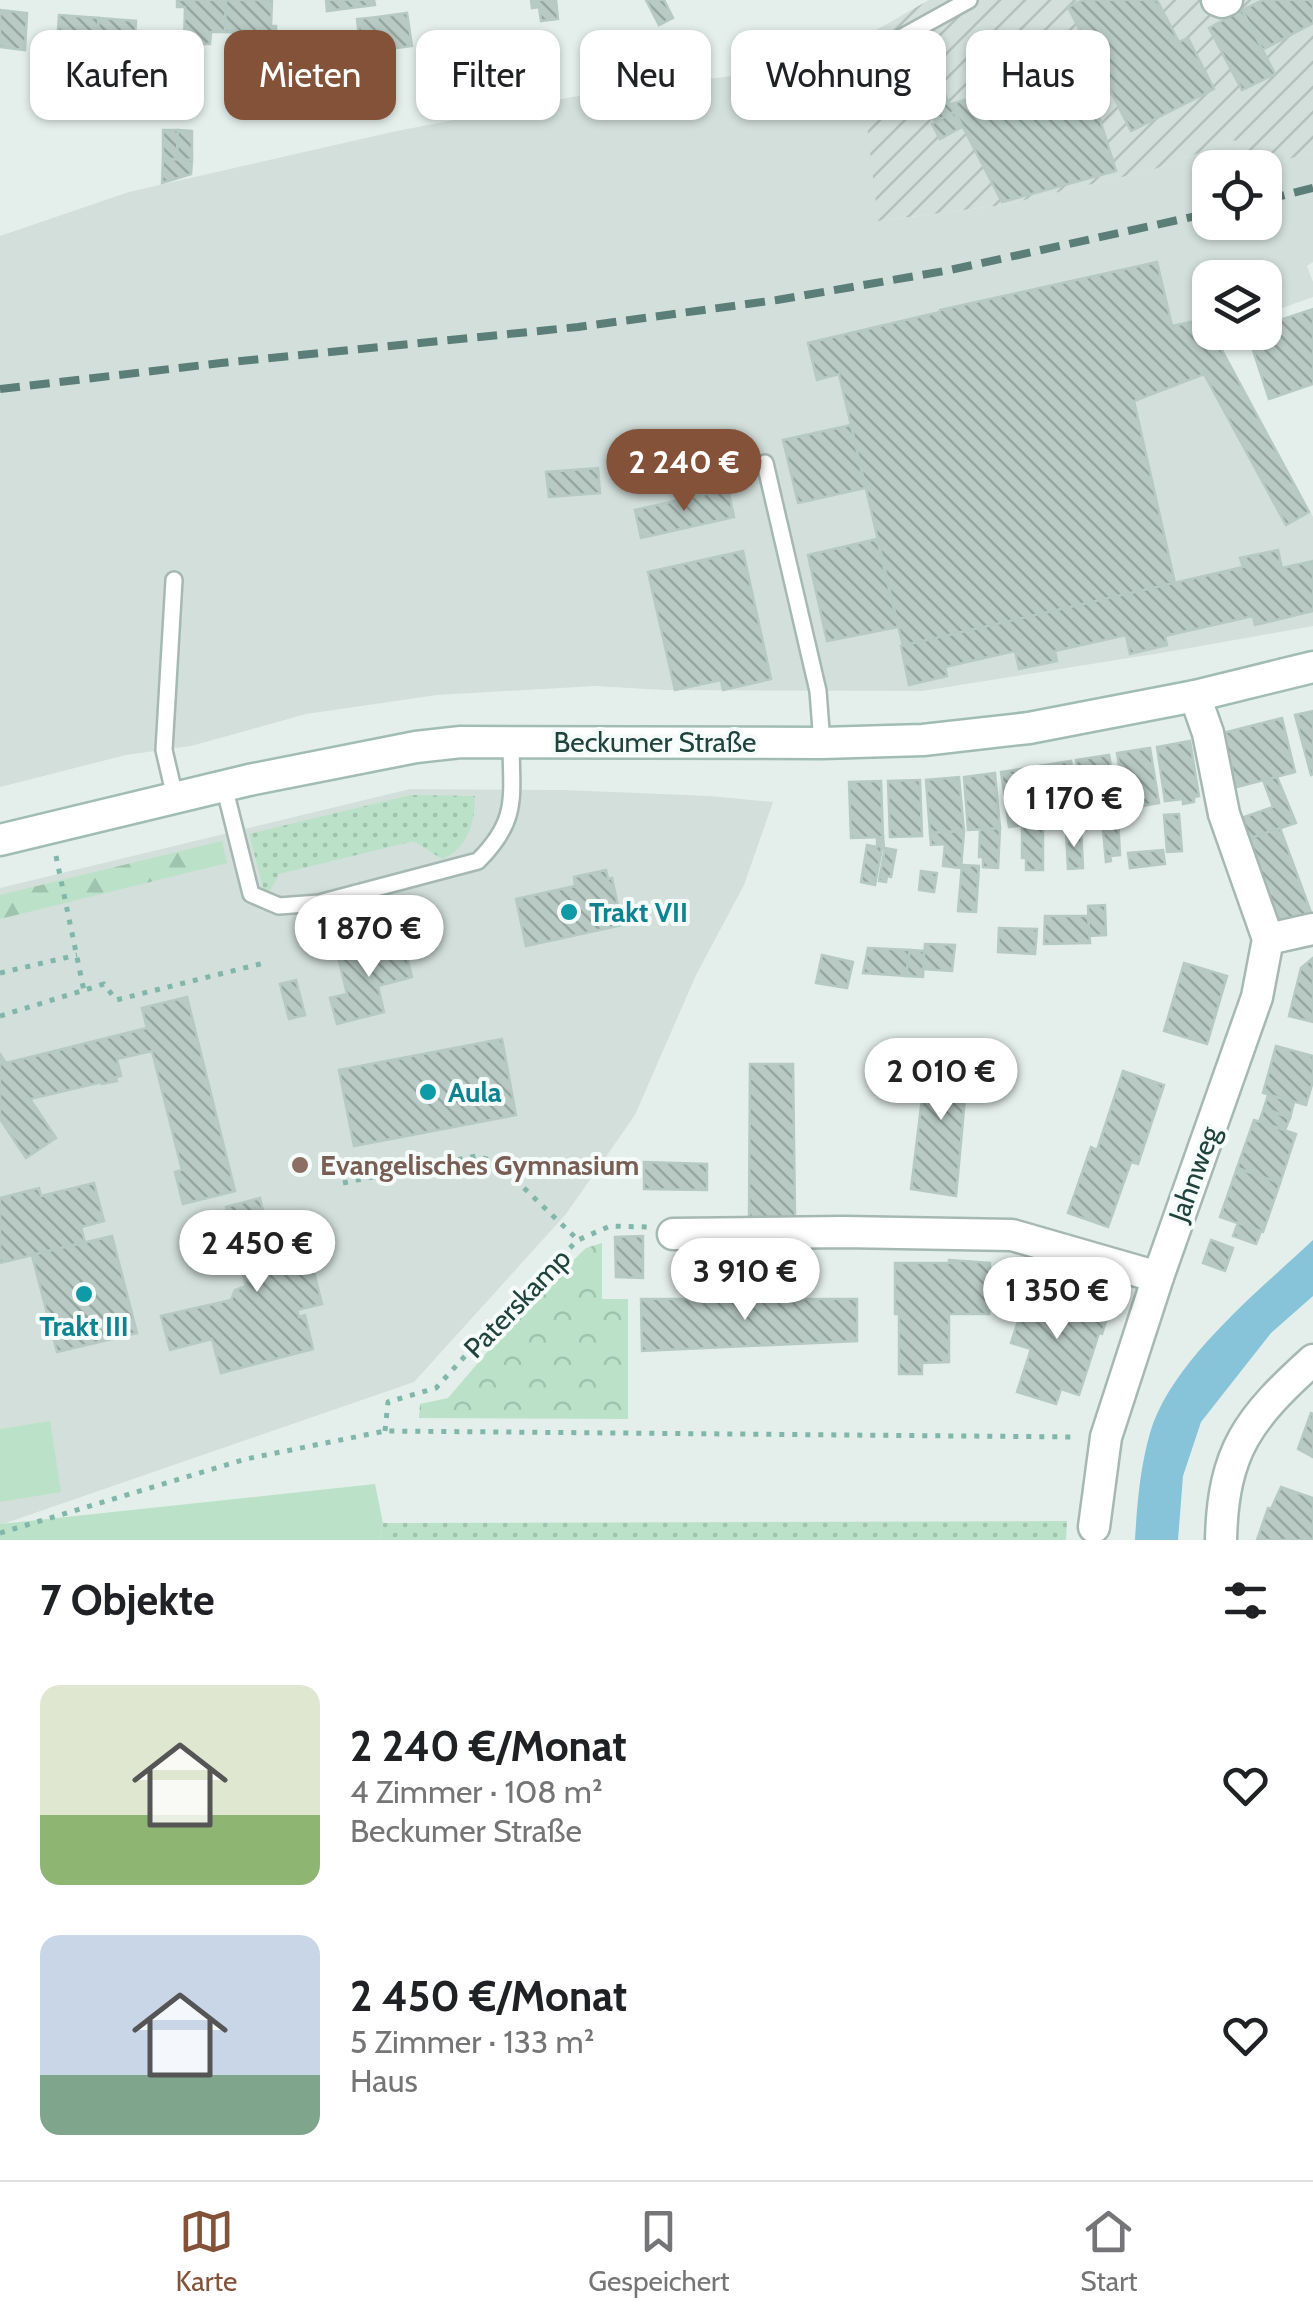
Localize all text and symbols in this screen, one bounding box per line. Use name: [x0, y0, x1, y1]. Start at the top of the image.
chip: Kaufen: [30, 30, 204, 120]
chip: Mieten: [224, 30, 396, 120]
chip: Filter: [416, 30, 560, 120]
chip: Neu: [580, 30, 711, 120]
chip: Wohnung: [731, 30, 946, 120]
chip: Haus: [966, 30, 1110, 120]
map controls: [1192, 150, 1282, 350]
button: locate: [1192, 150, 1282, 240]
button: layers: [1192, 260, 1282, 350]
pin: 2 240 €: [592, 429, 776, 514]
text: 2 240 €: [628, 442, 740, 481]
street label: Beckumer Straße: [554, 725, 756, 759]
pin: 1 170 €: [982, 765, 1166, 850]
text: 1 170 €: [1025, 778, 1123, 817]
pin: 1 870 €: [277, 895, 461, 980]
place label: Trakt VII: [589, 895, 688, 929]
marker: Trakt VII: [558, 901, 580, 923]
text: 1 870 €: [317, 908, 421, 947]
pin: 2 010 €: [849, 1038, 1033, 1123]
text: 2 010 €: [887, 1051, 995, 1090]
place label: Aula: [448, 1075, 502, 1109]
marker: Aula: [417, 1081, 439, 1103]
street label: Jahnweg: [1161, 1121, 1227, 1227]
place label: Evangelisches Gymnasium: [320, 1148, 639, 1182]
marker: Evangelisches Gymnasium: [289, 1154, 311, 1176]
pin: 2 450 €: [165, 1210, 349, 1295]
text: 2 450 €: [201, 1223, 313, 1262]
pin: 3 910 €: [653, 1238, 837, 1323]
street label: Paterskamp: [457, 1241, 577, 1365]
text: 3 910 €: [693, 1251, 797, 1290]
pin: 1 350 €: [965, 1257, 1149, 1342]
text: 1 350 €: [1005, 1270, 1109, 1309]
marker: Trakt III: [73, 1283, 95, 1305]
place label: Trakt III: [39, 1309, 129, 1343]
icon: filters: [1218, 1573, 1273, 1628]
text: 7 Objekte: [40, 1574, 215, 1626]
text: 2 240 €/Monat: [350, 1720, 627, 1772]
icon: home: [120, 1725, 240, 1845]
icon: heart: [1218, 1758, 1273, 1813]
text: 4 Zimmer · 108 m²: [350, 1772, 603, 1811]
text: Beckumer Straße: [350, 1811, 582, 1850]
text: 2 450 €/Monat: [350, 1970, 627, 2022]
icon: home: [120, 1975, 240, 2095]
icon: heart: [1218, 2008, 1273, 2063]
text: 5 Zimmer · 133 m²: [350, 2022, 594, 2061]
text: Haus: [350, 2061, 418, 2100]
tab: Karte: [176, 2204, 237, 2298]
tab: Gespeichert: [588, 2204, 729, 2298]
tab: Start: [1080, 2204, 1137, 2298]

